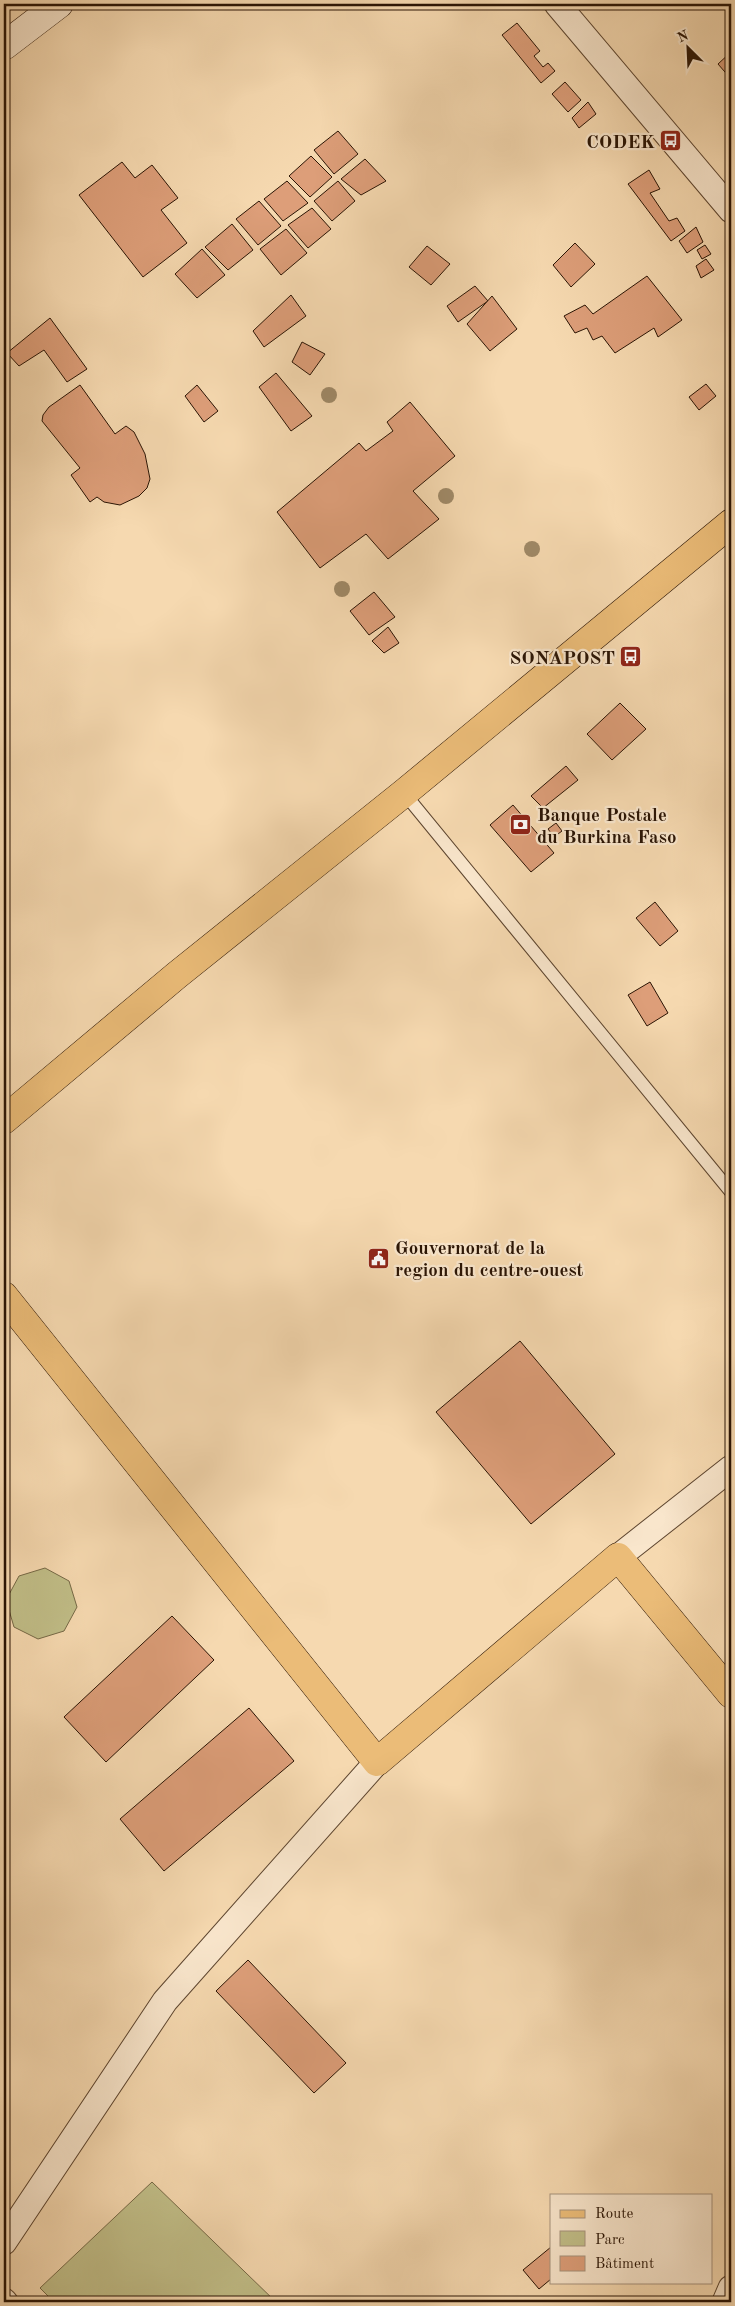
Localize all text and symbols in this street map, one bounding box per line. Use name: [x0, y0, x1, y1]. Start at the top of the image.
north arrow: [662, 22, 712, 72]
text: N: [675, 28, 691, 46]
bus stop icon: CODEK: [659, 129, 683, 153]
place label: CODEK: [586, 134, 655, 153]
bus stop icon: SONAPOST: [619, 645, 643, 669]
place label: SONAPOST: [510, 650, 615, 669]
place label: Banque Postale du Burkina Faso: [537, 807, 677, 848]
bank icon: Banque Postale du Burkina Faso: [509, 813, 533, 837]
place label: Gouvernorat de la region du centre-ouest: [395, 1240, 584, 1281]
public building icon: Gouvernorat de la region du centre-ouest: [367, 1246, 391, 1270]
legend: [550, 2194, 712, 2284]
text: Route: [595, 2207, 633, 2222]
text: Parc: [595, 2233, 625, 2248]
text: Bâtiment: [595, 2257, 654, 2272]

